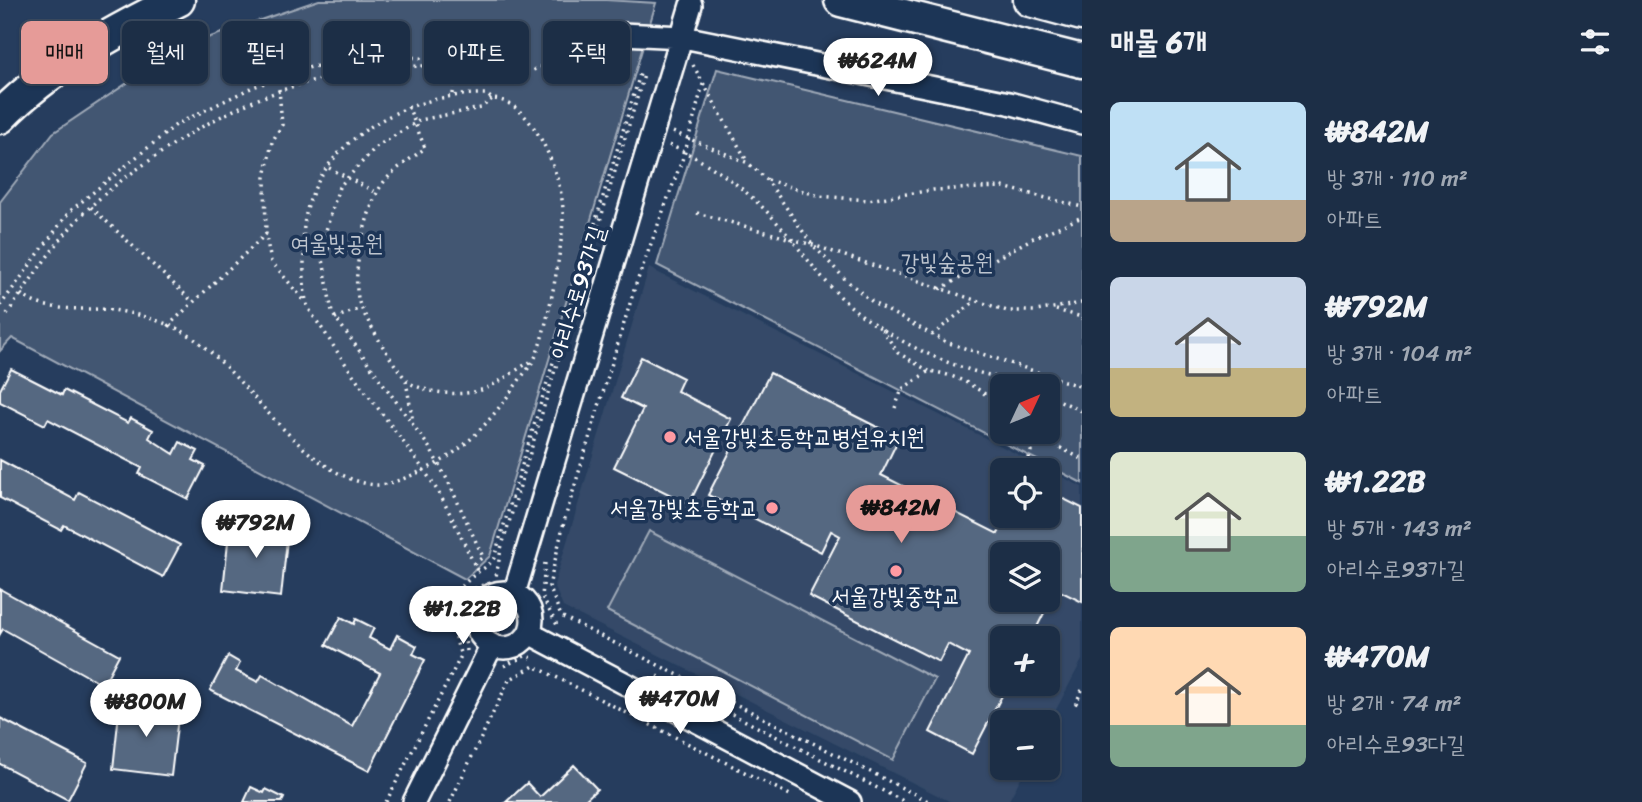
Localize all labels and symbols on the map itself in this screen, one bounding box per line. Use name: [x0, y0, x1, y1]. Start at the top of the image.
pin: ₩624M: [829, 38, 927, 98]
street label: 아리수로93가길: [538, 220, 617, 364]
park label: 여울빛공원: [291, 223, 383, 264]
park label: 강빛숲공원: [901, 242, 993, 283]
north arrow: [990, 374, 1060, 444]
place label: 서울강빛초등학교병설유치원: [684, 417, 925, 458]
marker: 서울강빛초등학교병설유치원: [662, 429, 678, 445]
pin: ₩842M: [852, 486, 950, 545]
place label: 서울강빛초등학교: [610, 488, 758, 529]
pin: ₩792M: [207, 500, 305, 560]
marker: 서울강빛초등학교: [764, 500, 780, 516]
marker: 서울강빛중학교: [888, 563, 904, 579]
place label: 서울강빛중학교: [831, 576, 961, 617]
pin: ₩1.22B: [406, 586, 520, 646]
pin: ₩470M: [631, 676, 729, 736]
pin: ₩800M: [97, 680, 195, 739]

